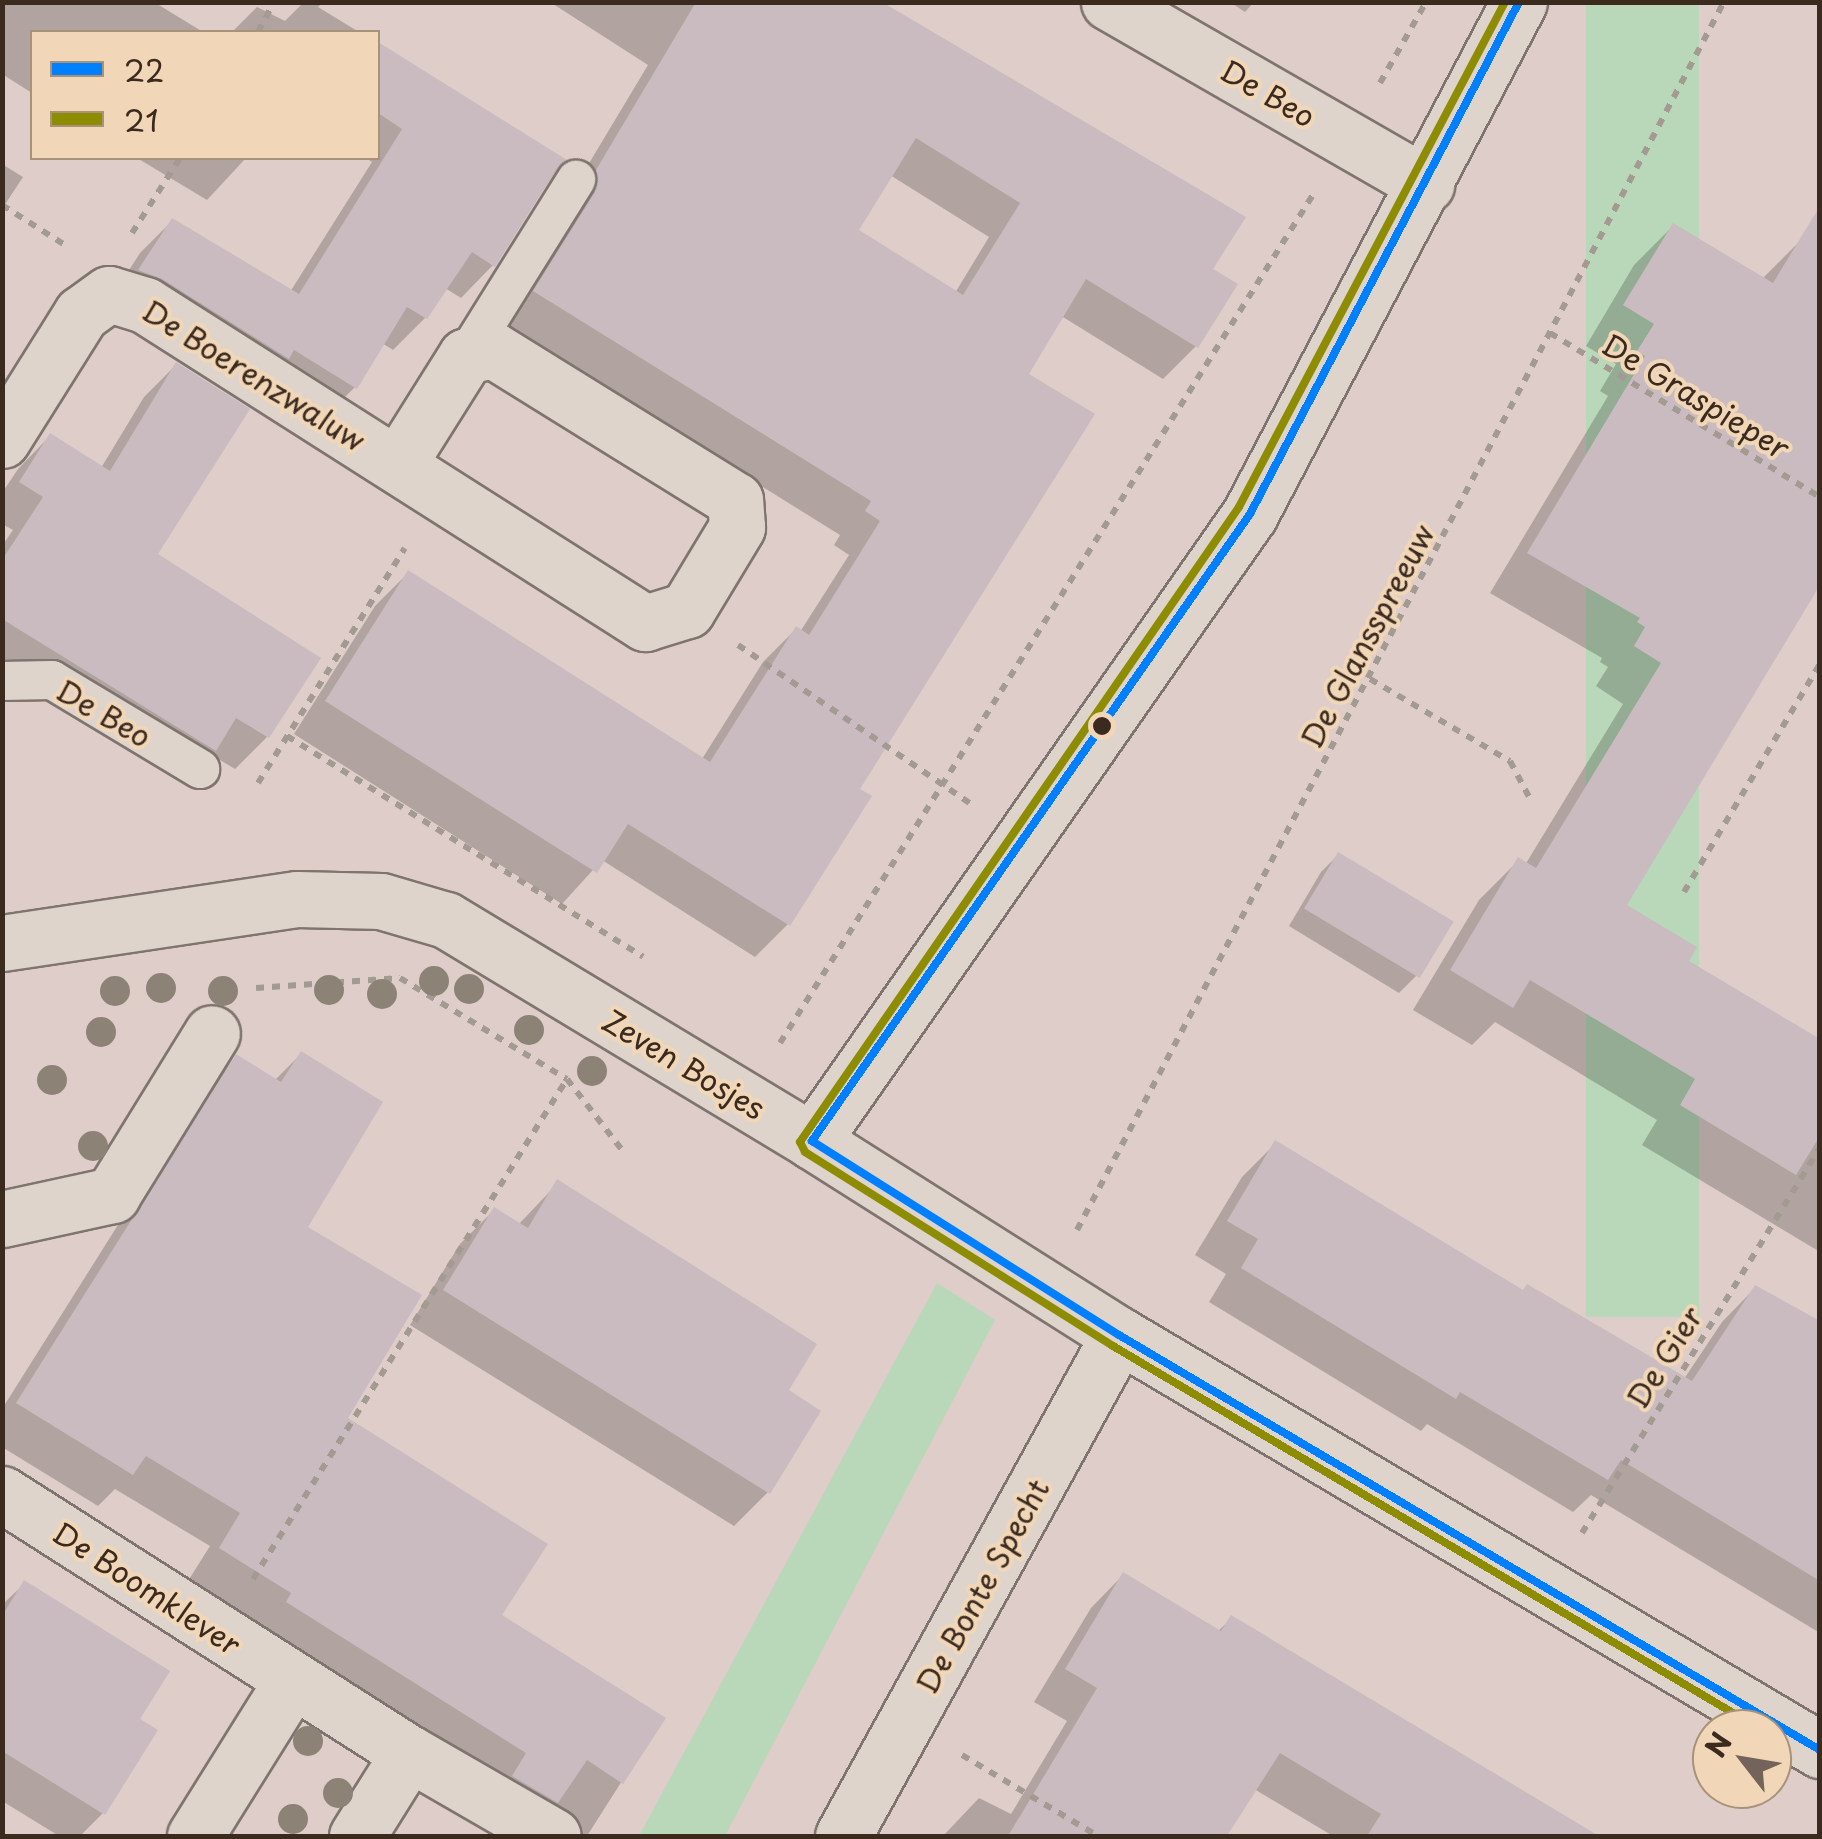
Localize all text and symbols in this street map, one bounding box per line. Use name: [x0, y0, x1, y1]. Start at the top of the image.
legend: [30, 30, 380, 160]
text: 22: [124, 47, 164, 92]
street label: De Beo: [1215, 52, 1321, 134]
text: 21: [124, 97, 159, 142]
street label: De Boerenzwaluw: [136, 292, 372, 458]
street label: De Graspieper: [1597, 326, 1795, 466]
street label: De Glansspreeuw: [1293, 519, 1441, 753]
street label: De Beo: [51, 672, 157, 754]
unlabelled marker: [1092, 716, 1112, 736]
street label: Zeven Bosjes: [596, 1001, 772, 1127]
street label: De Gier: [1619, 1300, 1709, 1414]
street label: De Bonte Specht: [908, 1472, 1056, 1700]
street label: De Boomklever: [46, 1514, 248, 1662]
north arrow: [1692, 1709, 1792, 1809]
text: N: [1693, 1724, 1742, 1765]

